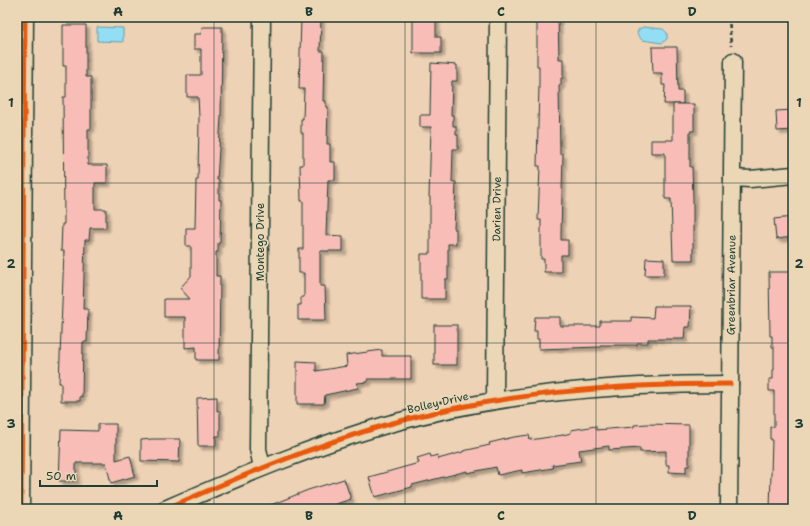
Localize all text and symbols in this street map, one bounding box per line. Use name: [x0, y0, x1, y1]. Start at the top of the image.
text: A: [113, 3, 123, 20]
text: B: [305, 3, 313, 20]
text: C: [497, 3, 505, 20]
text: D: [687, 3, 697, 20]
text: 1: [8, 94, 14, 111]
text: 1: [796, 94, 802, 111]
street label: Darien Drive: [489, 176, 504, 242]
street label: Montego Drive: [253, 203, 268, 281]
street label: Greenbriar Avenue: [723, 235, 739, 335]
text: 2: [6, 255, 16, 272]
text: 2: [794, 255, 804, 272]
street label: Bolley Drive: [406, 389, 470, 417]
text: 3: [6, 415, 16, 432]
text: 3: [794, 415, 804, 432]
scale bar: [40, 462, 157, 488]
text: 50 m: [46, 468, 76, 484]
text: A: [113, 507, 123, 524]
text: B: [305, 507, 313, 524]
text: C: [497, 507, 505, 524]
text: D: [687, 507, 697, 524]

